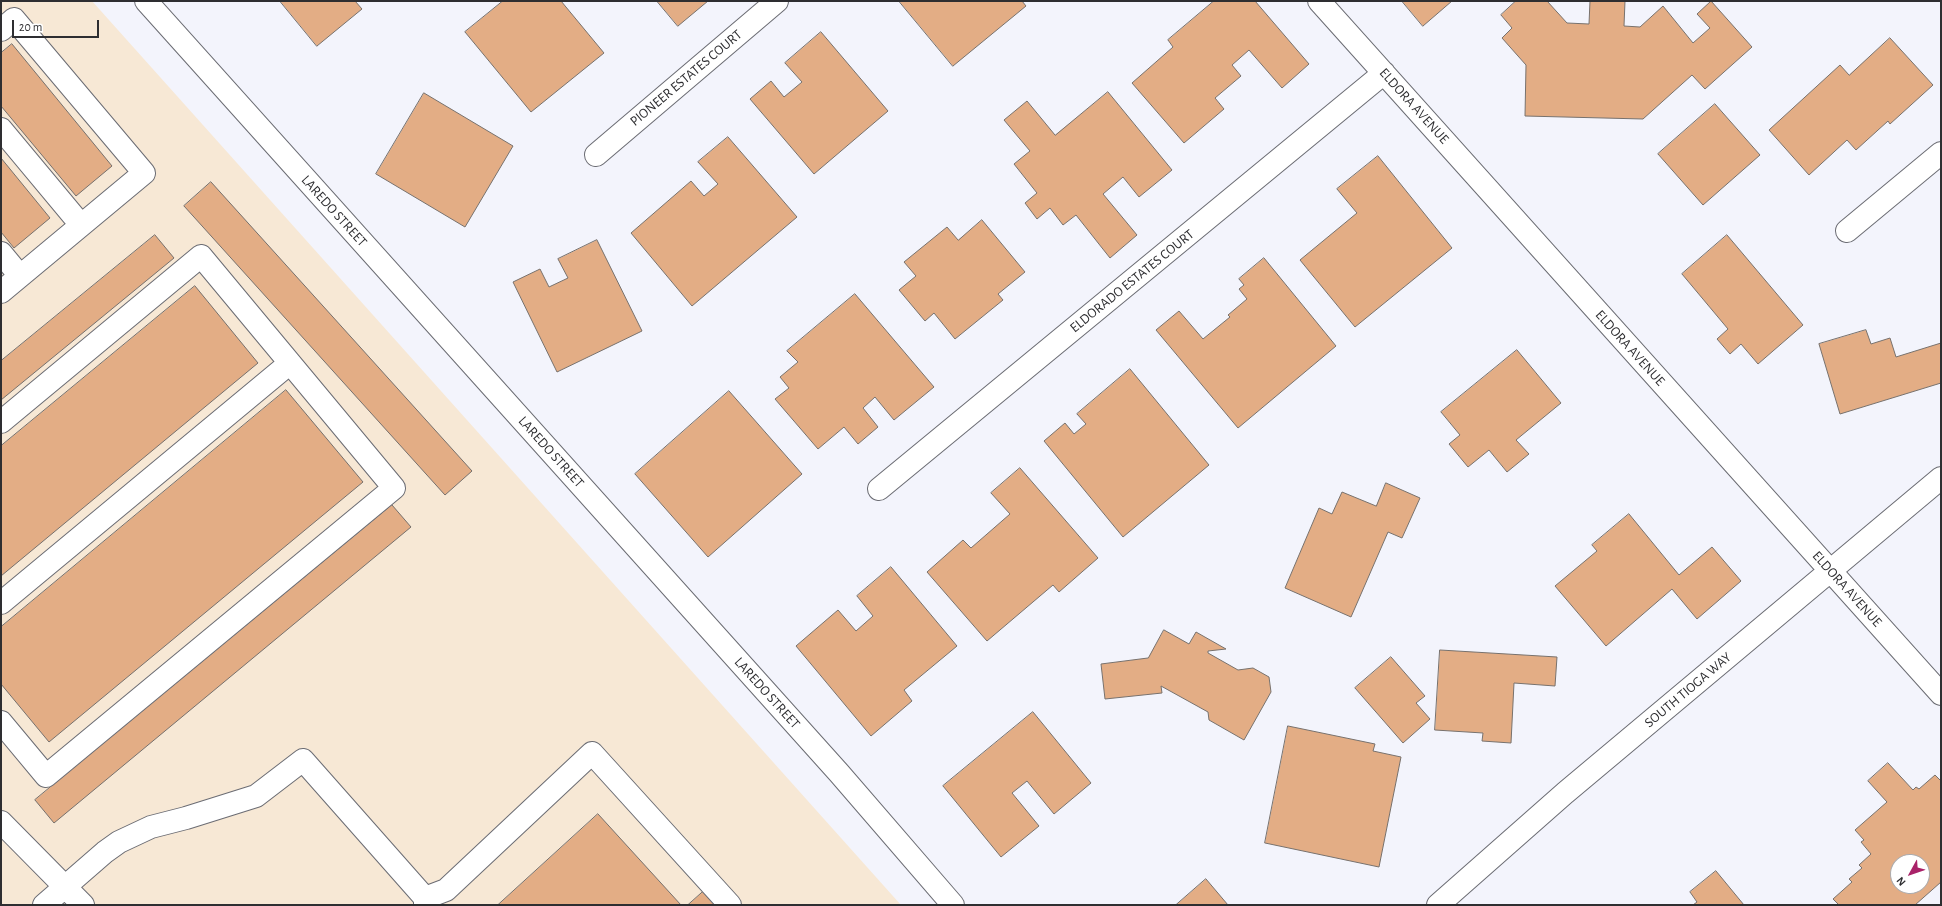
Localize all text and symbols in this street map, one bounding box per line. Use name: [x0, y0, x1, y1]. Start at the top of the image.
scale bar: [14, 12, 101, 38]
text: 20 m: [19, 21, 42, 33]
street label: PIONEER ESTATES COURT: [627, 26, 745, 130]
street label: ELDORA AVENUE: [1376, 65, 1452, 147]
street label: LAREDO STREET: [298, 172, 370, 250]
street label: ELDORADO ESTATES COURT: [1067, 226, 1197, 336]
street label: ELDORA AVENUE: [1592, 307, 1668, 389]
street label: LAREDO STREET: [515, 413, 587, 491]
street label: ELDORA AVENUE: [1809, 548, 1885, 630]
street label: SOUTH TIOGA WAY: [1641, 649, 1735, 731]
street label: LAREDO STREET: [731, 654, 803, 732]
north arrow: [1890, 854, 1930, 894]
text: N: [1895, 875, 1908, 888]

